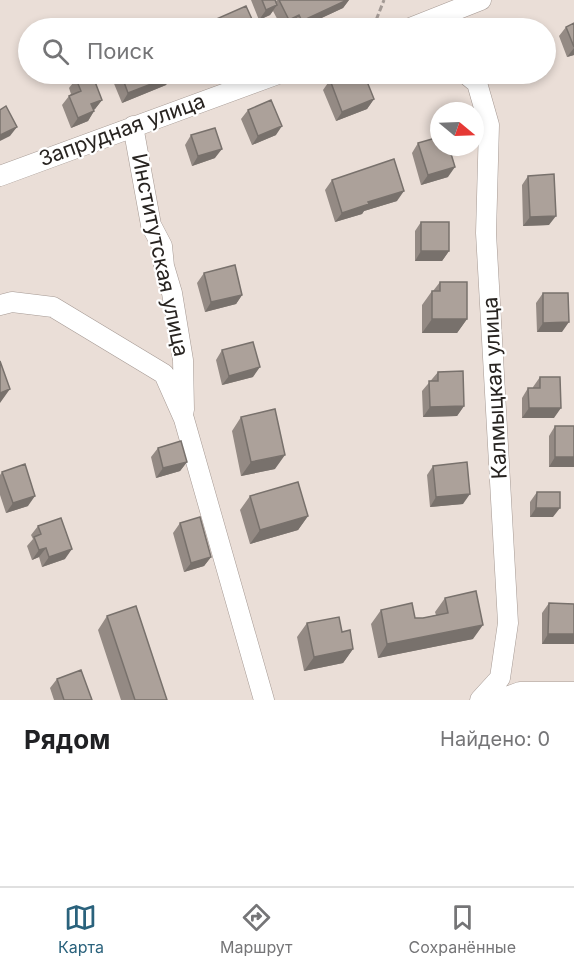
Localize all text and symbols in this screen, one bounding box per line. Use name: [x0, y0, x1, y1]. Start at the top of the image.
search box: [18, 18, 556, 84]
icon: search: [39, 35, 72, 68]
text: Поиск: [87, 38, 154, 64]
street label: Запрудная улица: [35, 88, 208, 171]
north arrow: [430, 102, 484, 156]
street label: Институтская улица: [127, 151, 194, 359]
street label: Калмыцкая улица: [477, 296, 512, 480]
text: Рядом: [24, 724, 110, 755]
text: Найдено: 0: [440, 727, 550, 751]
tab: Карта: [58, 901, 104, 957]
tab: Маршрут: [220, 901, 293, 957]
tab: Сохранённые: [409, 901, 516, 957]

